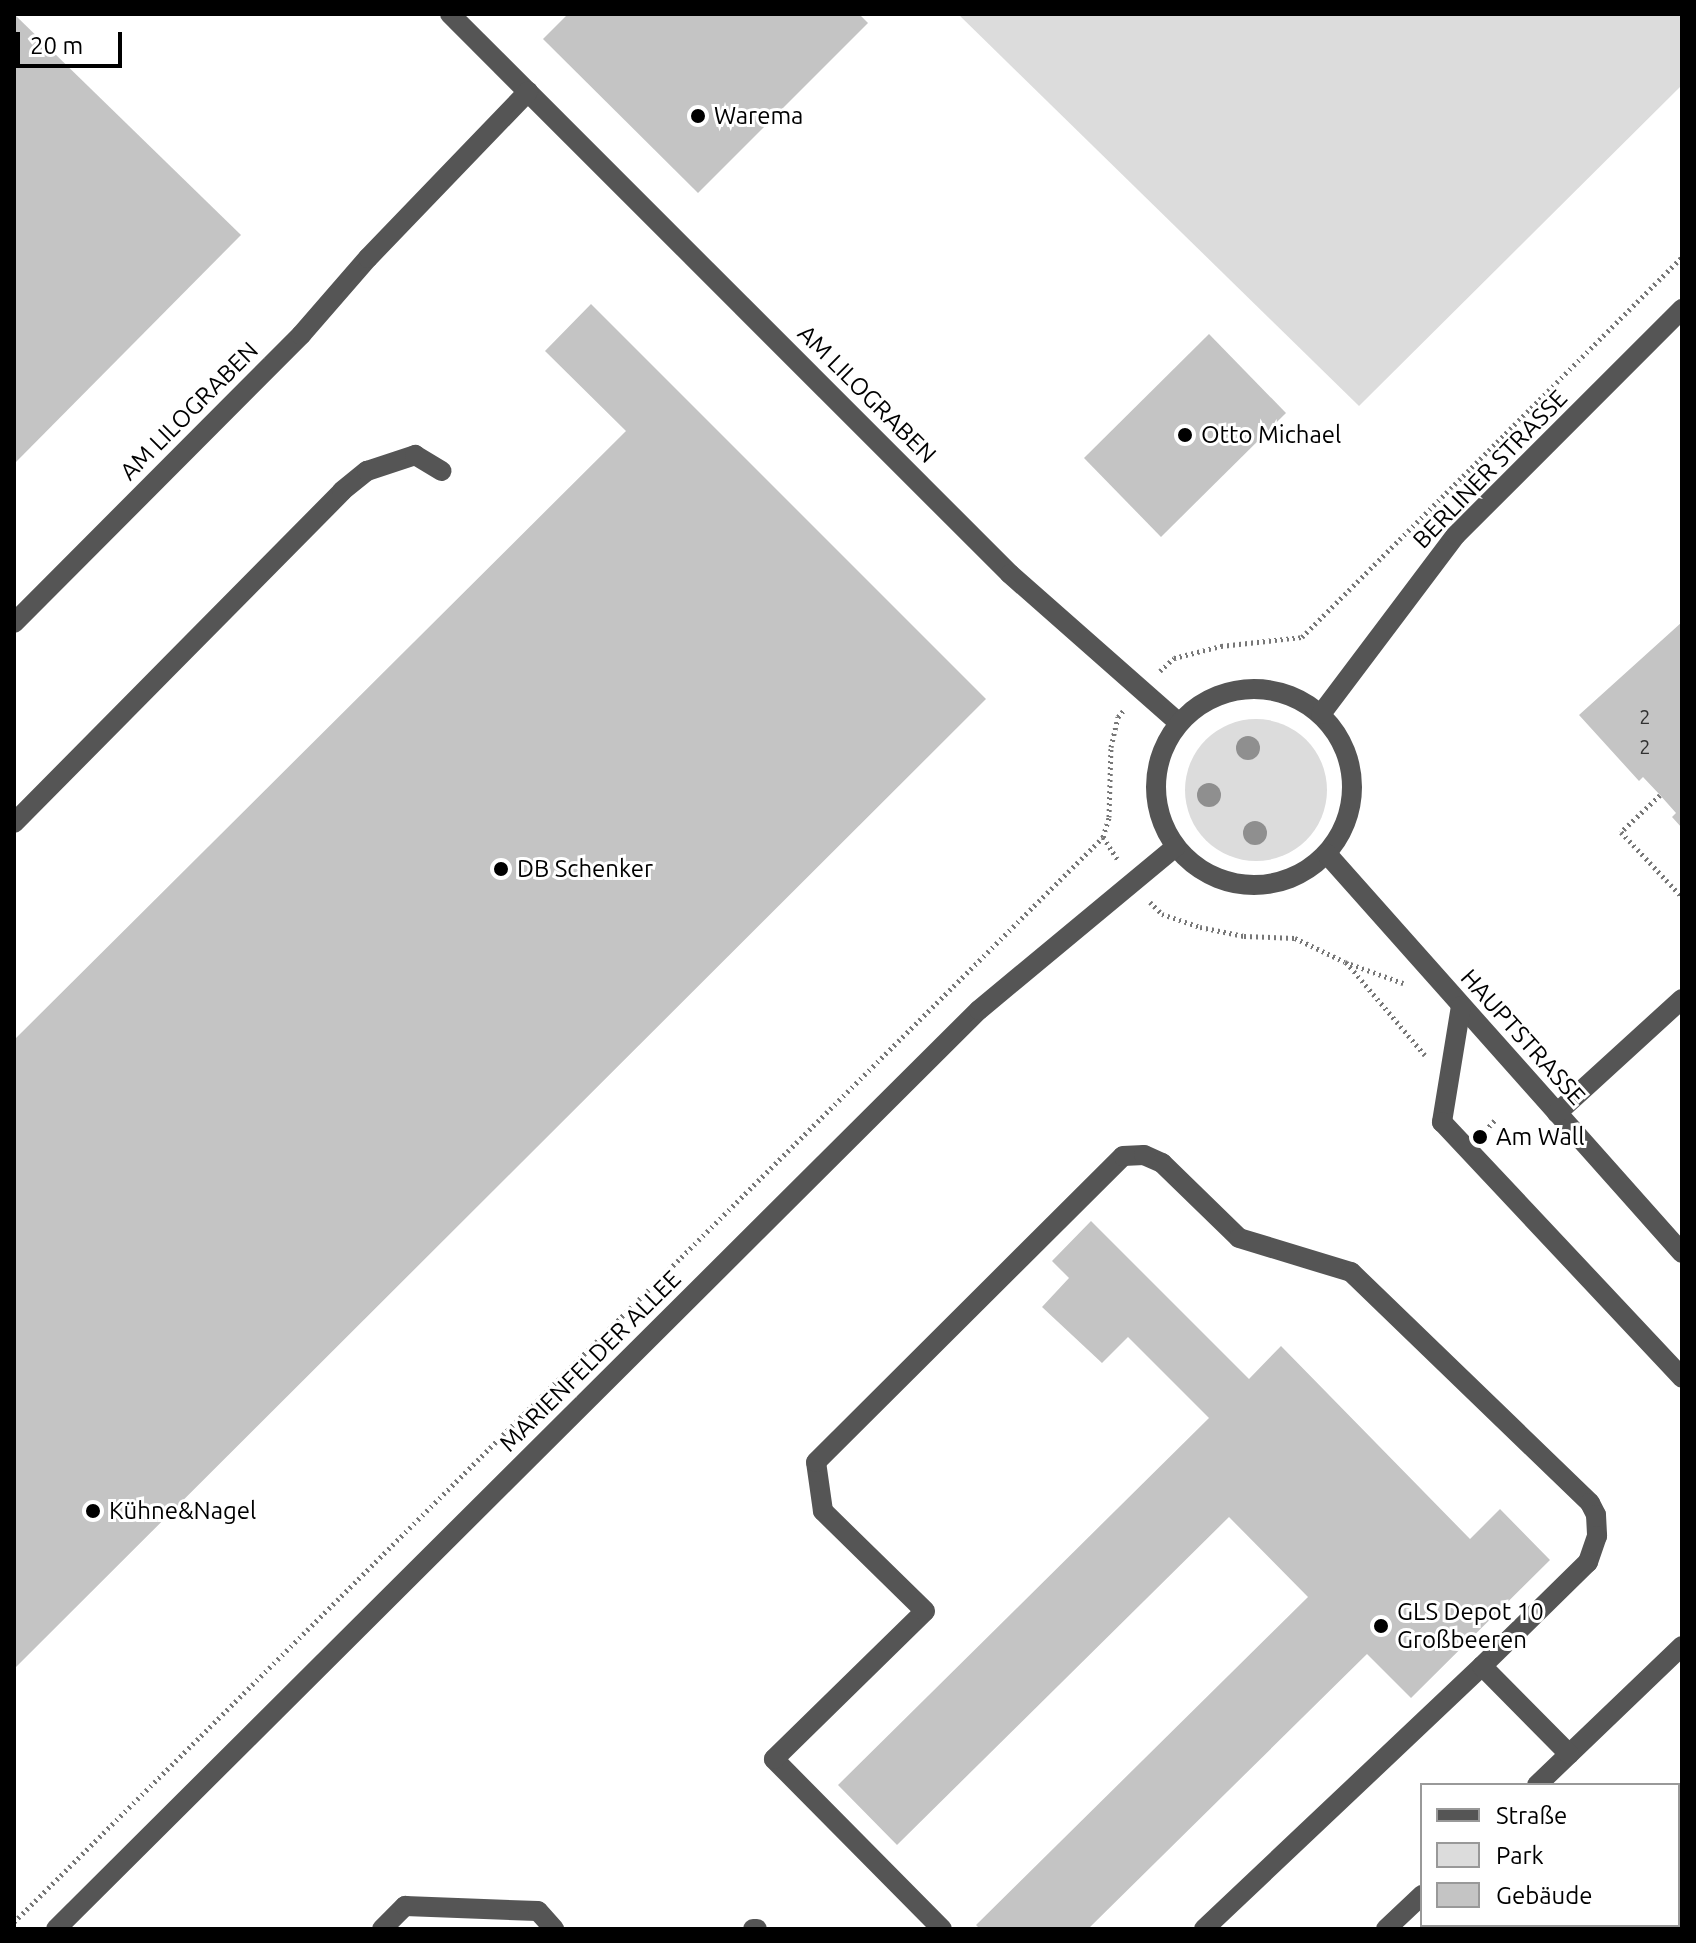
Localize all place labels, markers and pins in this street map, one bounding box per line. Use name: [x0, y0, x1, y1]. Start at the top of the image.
place label: Warema: [714, 102, 803, 130]
marker: Warema: [689, 107, 707, 125]
place label: Otto Michael: [1201, 421, 1341, 449]
marker: Otto Michael: [1176, 426, 1194, 444]
place label: DB Schenker: [517, 855, 653, 883]
marker: DB Schenker: [492, 860, 510, 878]
place label: Am Wall: [1496, 1123, 1584, 1151]
marker: Am Wall: [1471, 1128, 1489, 1146]
place label: Kühne&Nagel: [109, 1497, 256, 1525]
marker: Kühne&Nagel: [84, 1502, 102, 1520]
place label: GLS Depot 10 Großbeeren: [1397, 1598, 1544, 1654]
marker: GLS Depot 10 Großbeeren: [1372, 1617, 1390, 1635]

